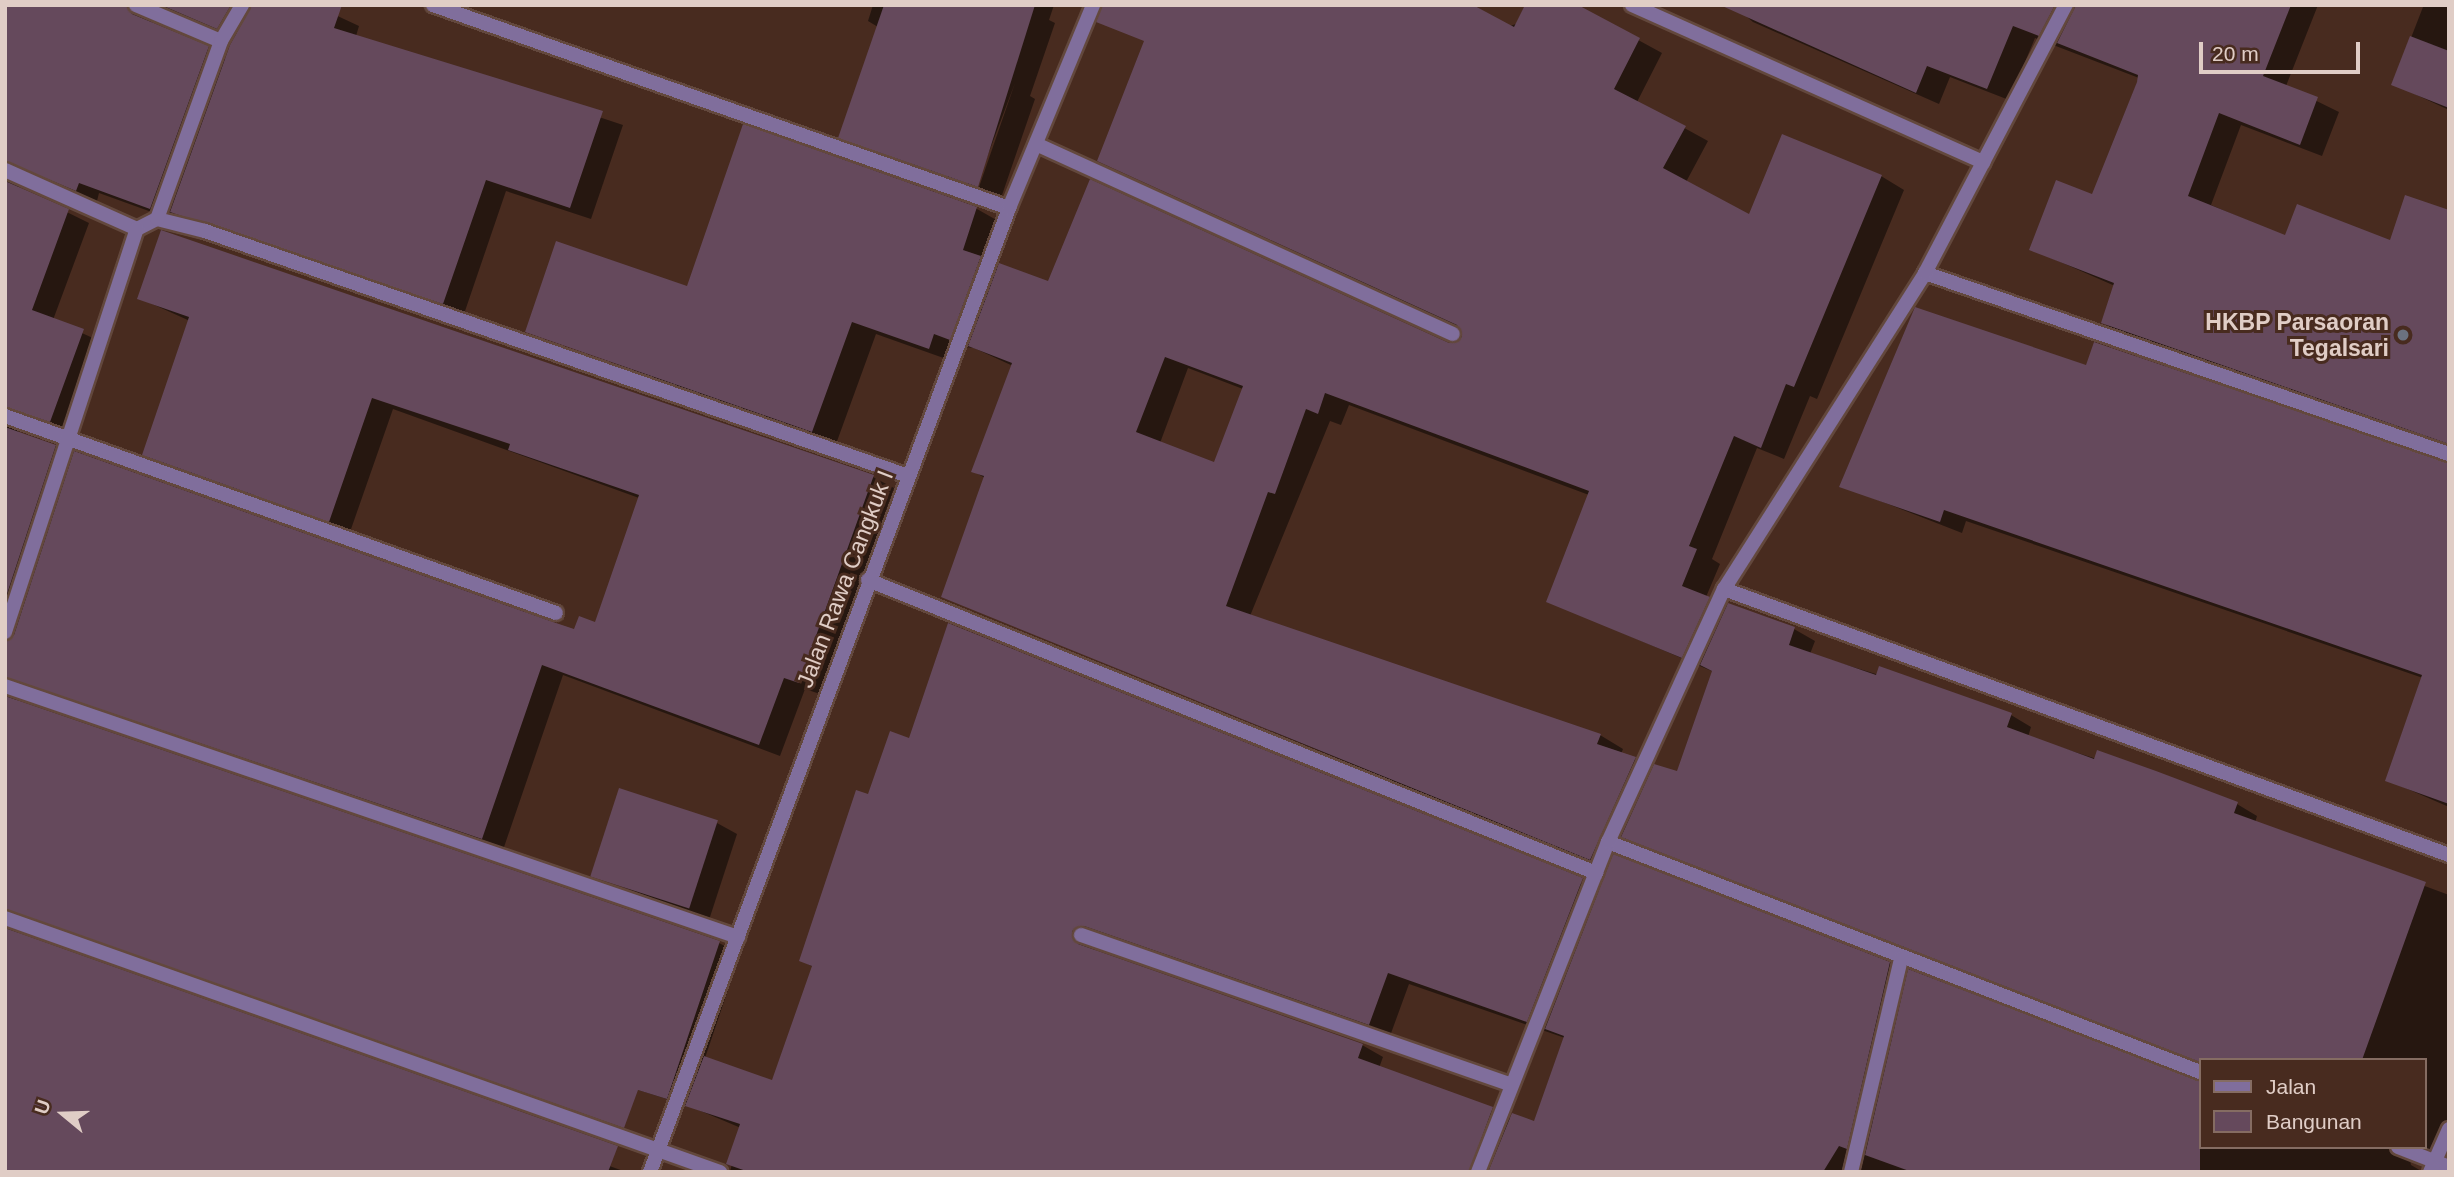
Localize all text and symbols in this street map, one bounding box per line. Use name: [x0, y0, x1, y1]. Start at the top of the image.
scale bar: [2202, 28, 2363, 72]
text: 20 m: [2212, 42, 2259, 65]
place label: HKBP Parsaoran Tegalsari: [2205, 308, 2389, 362]
marker: HKBP Parsaoran Tegalsari: [2395, 327, 2411, 343]
street label: Jalan Rawa Cangkuk I: [791, 467, 899, 691]
legend: [2198, 1058, 2426, 1149]
text: Jalan: [2266, 1075, 2316, 1098]
north arrow: [28, 1079, 98, 1149]
text: U: [31, 1097, 55, 1117]
text: Bangunan: [2266, 1110, 2362, 1133]

